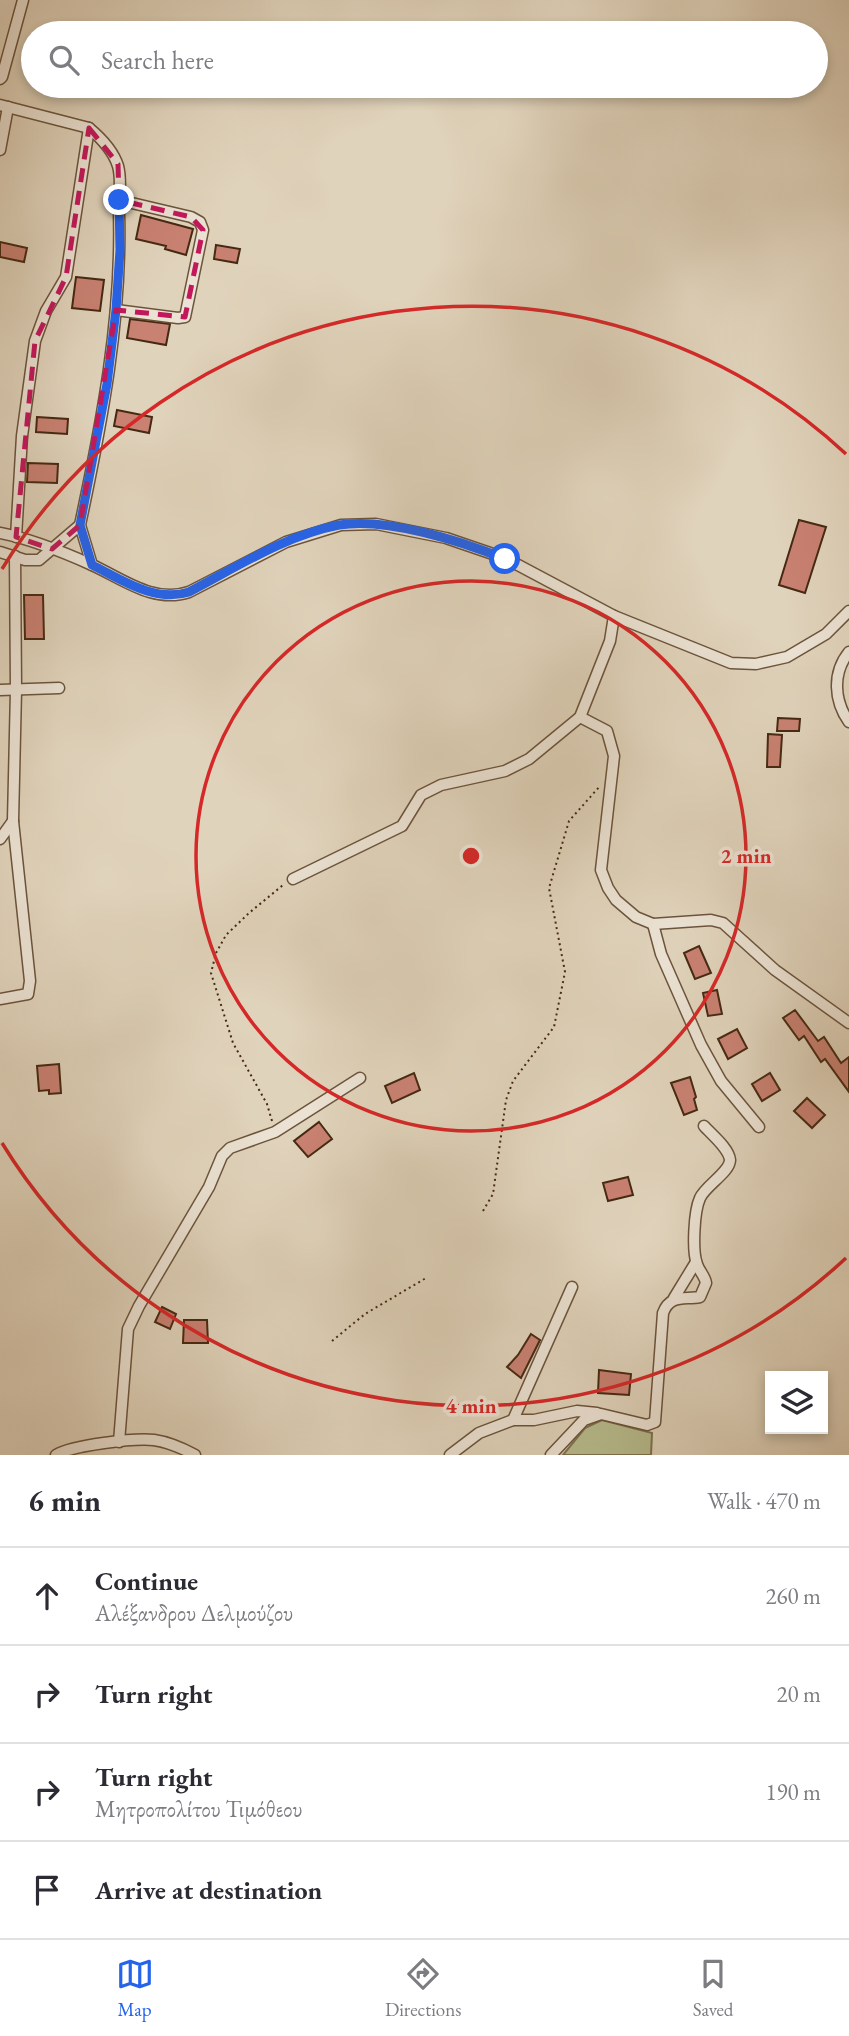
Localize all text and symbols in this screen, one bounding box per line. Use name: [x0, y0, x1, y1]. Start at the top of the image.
search box: [21, 21, 828, 98]
icon: search: [45, 41, 83, 79]
text: Search here: [101, 43, 214, 77]
route end: [103, 184, 134, 215]
route start: [489, 543, 520, 574]
text: 2 min: [720, 842, 772, 869]
centre of rings: [459, 844, 483, 868]
map controls: [765, 1371, 828, 1434]
button: layers: [765, 1371, 828, 1434]
text: 4 min: [445, 1392, 497, 1419]
text: 6 min: [28, 1481, 101, 1520]
text: Walk · 470 m: [707, 1486, 821, 1516]
text: Continue: [95, 1564, 198, 1598]
icon: ahead: [28, 1577, 66, 1615]
text: 260 m: [765, 1581, 821, 1611]
text: Αλέξανδρου Δελμούζου: [95, 1598, 293, 1628]
icon: right: [28, 1675, 66, 1713]
text: Turn right: [95, 1677, 213, 1711]
text: 20 m: [776, 1679, 821, 1709]
text: Turn right: [95, 1760, 213, 1794]
icon: right: [28, 1773, 66, 1811]
text: 190 m: [765, 1777, 821, 1807]
text: Μητροπολίτου Τιμόθεου: [95, 1794, 303, 1824]
icon: arrive: [28, 1871, 66, 1909]
text: Arrive at destination: [95, 1873, 322, 1907]
tab: Map: [116, 1955, 154, 2022]
tab: Directions: [385, 1955, 461, 2022]
tab: Saved: [693, 1955, 733, 2022]

